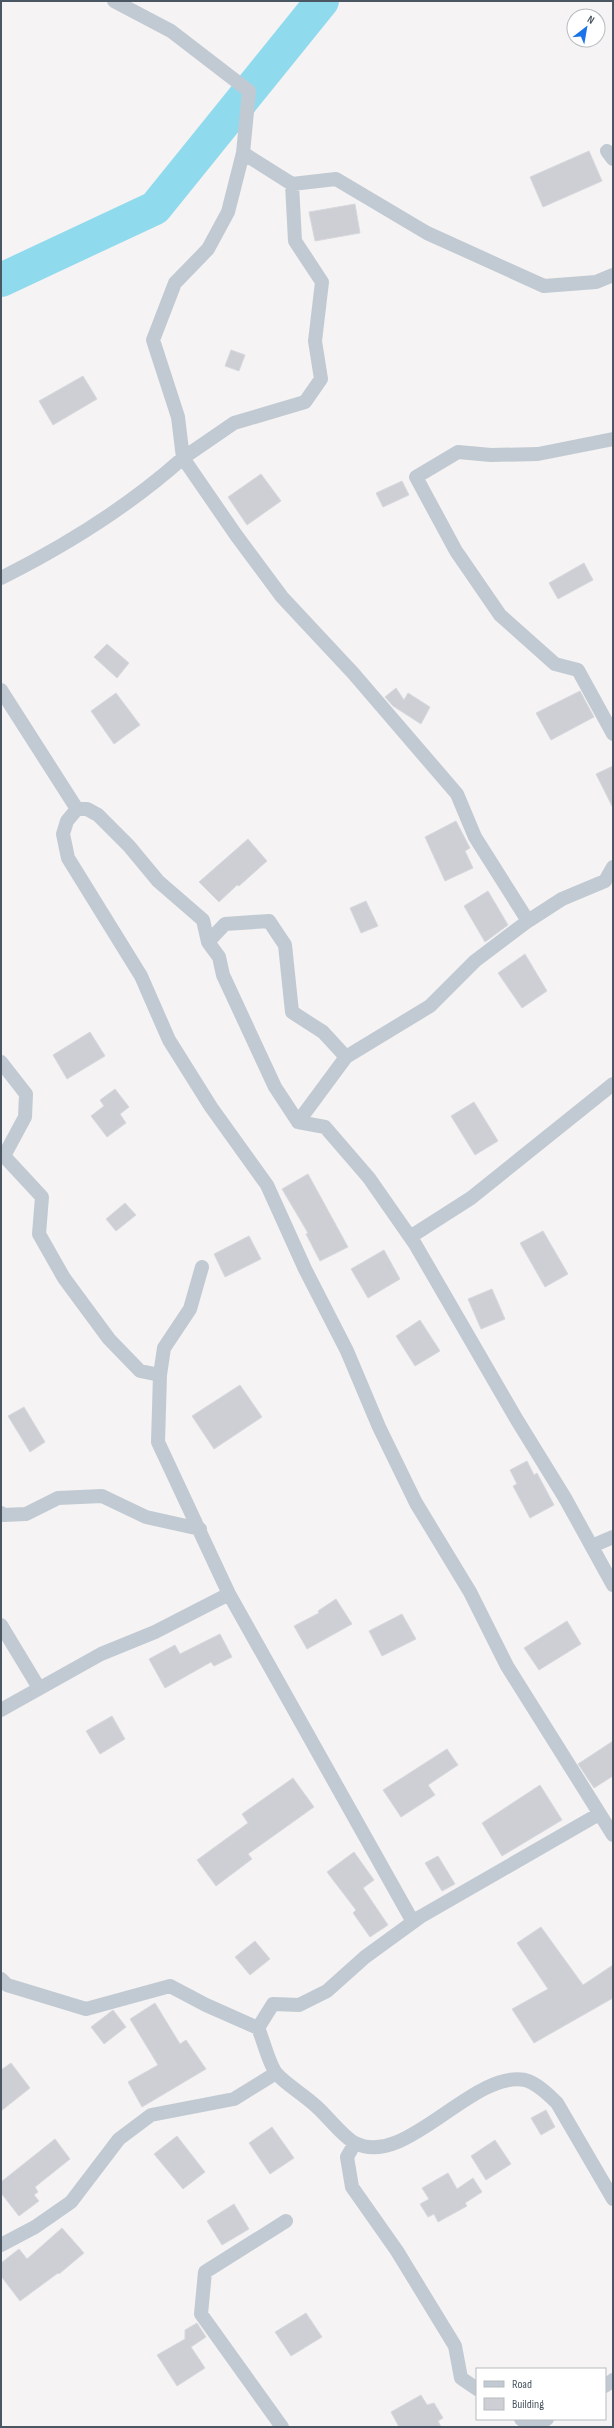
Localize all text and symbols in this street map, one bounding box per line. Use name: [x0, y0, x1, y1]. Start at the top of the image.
north arrow: [566, 8, 606, 48]
text: N: [585, 13, 597, 27]
legend: [476, 2368, 606, 2420]
text: Road: [512, 2377, 532, 2392]
text: Building: [512, 2397, 544, 2412]

